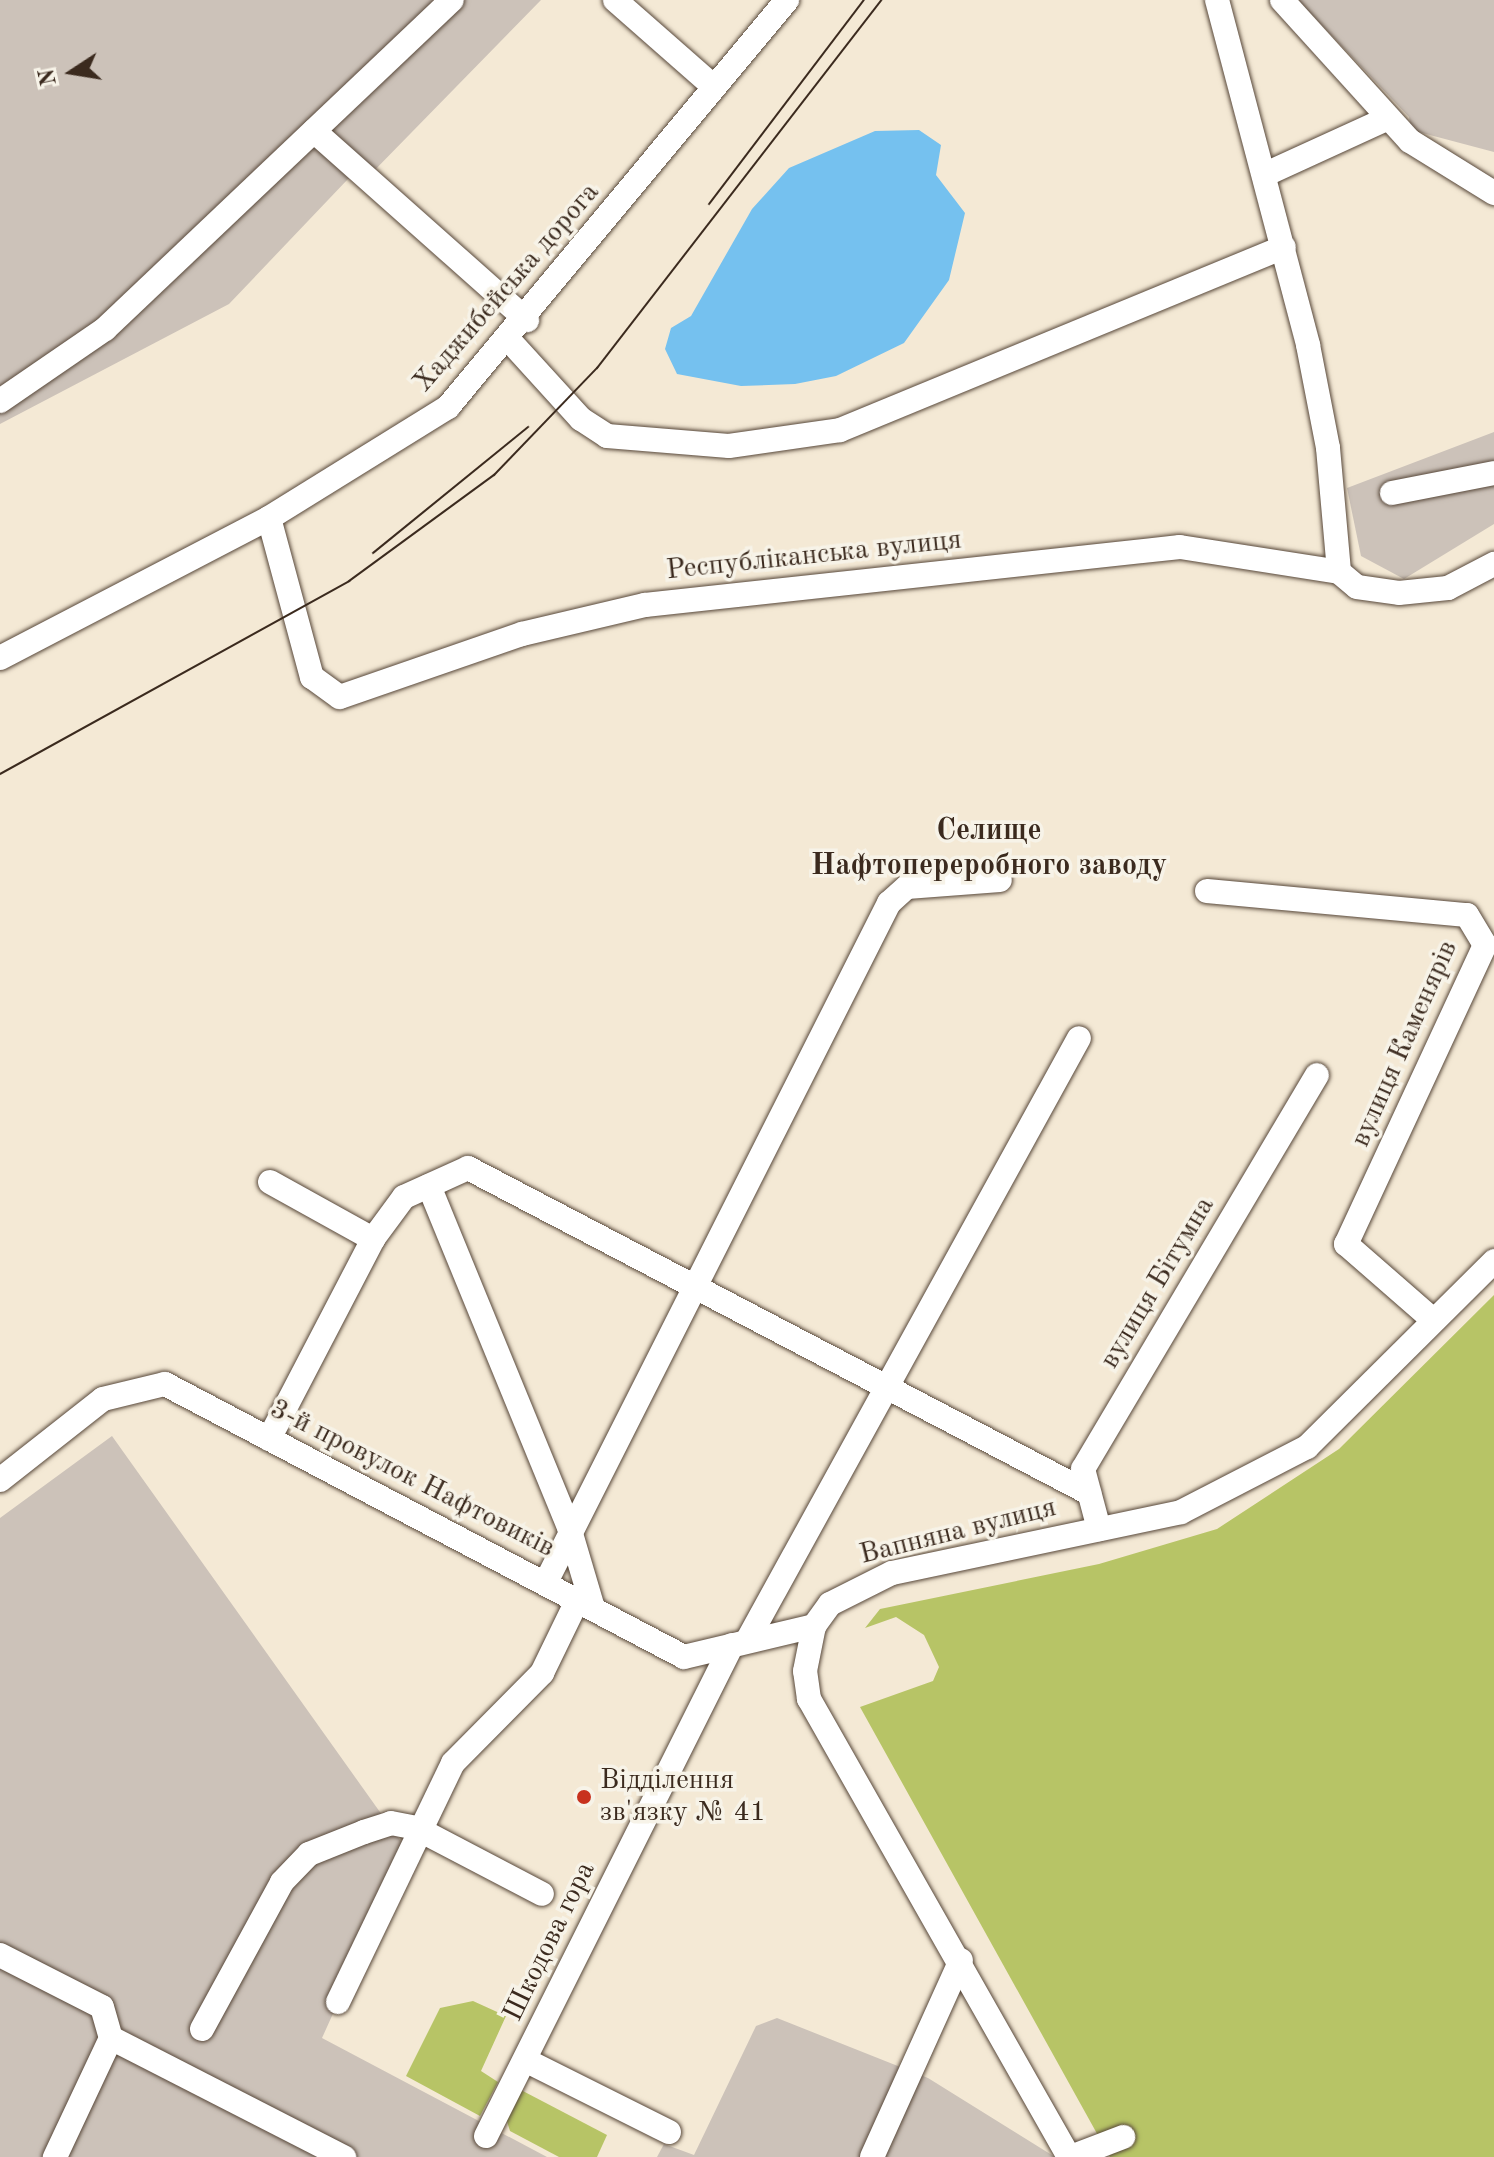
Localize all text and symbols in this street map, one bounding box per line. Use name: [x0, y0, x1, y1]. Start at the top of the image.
north arrow: [32, 32, 112, 112]
text: N: [36, 66, 61, 87]
street label: Хаджибейська дорога: [407, 177, 607, 399]
street label: Республіканська вулиця: [665, 524, 963, 588]
district label: Селище Нафтопереробного заводу: [811, 813, 1167, 884]
street label: вулиця Каменярів: [1344, 936, 1466, 1152]
street label: вулиця Бітумна: [1094, 1191, 1222, 1375]
street label: 3-й провулок Нафтовиків: [264, 1393, 560, 1565]
street label: Вапняна вулиця: [856, 1491, 1060, 1573]
place label: Відділення зв'язку № 41: [600, 1764, 766, 1830]
marker: Відділення зв'язку № 41: [575, 1788, 593, 1806]
street label: Шкодова гора: [497, 1857, 603, 2027]

